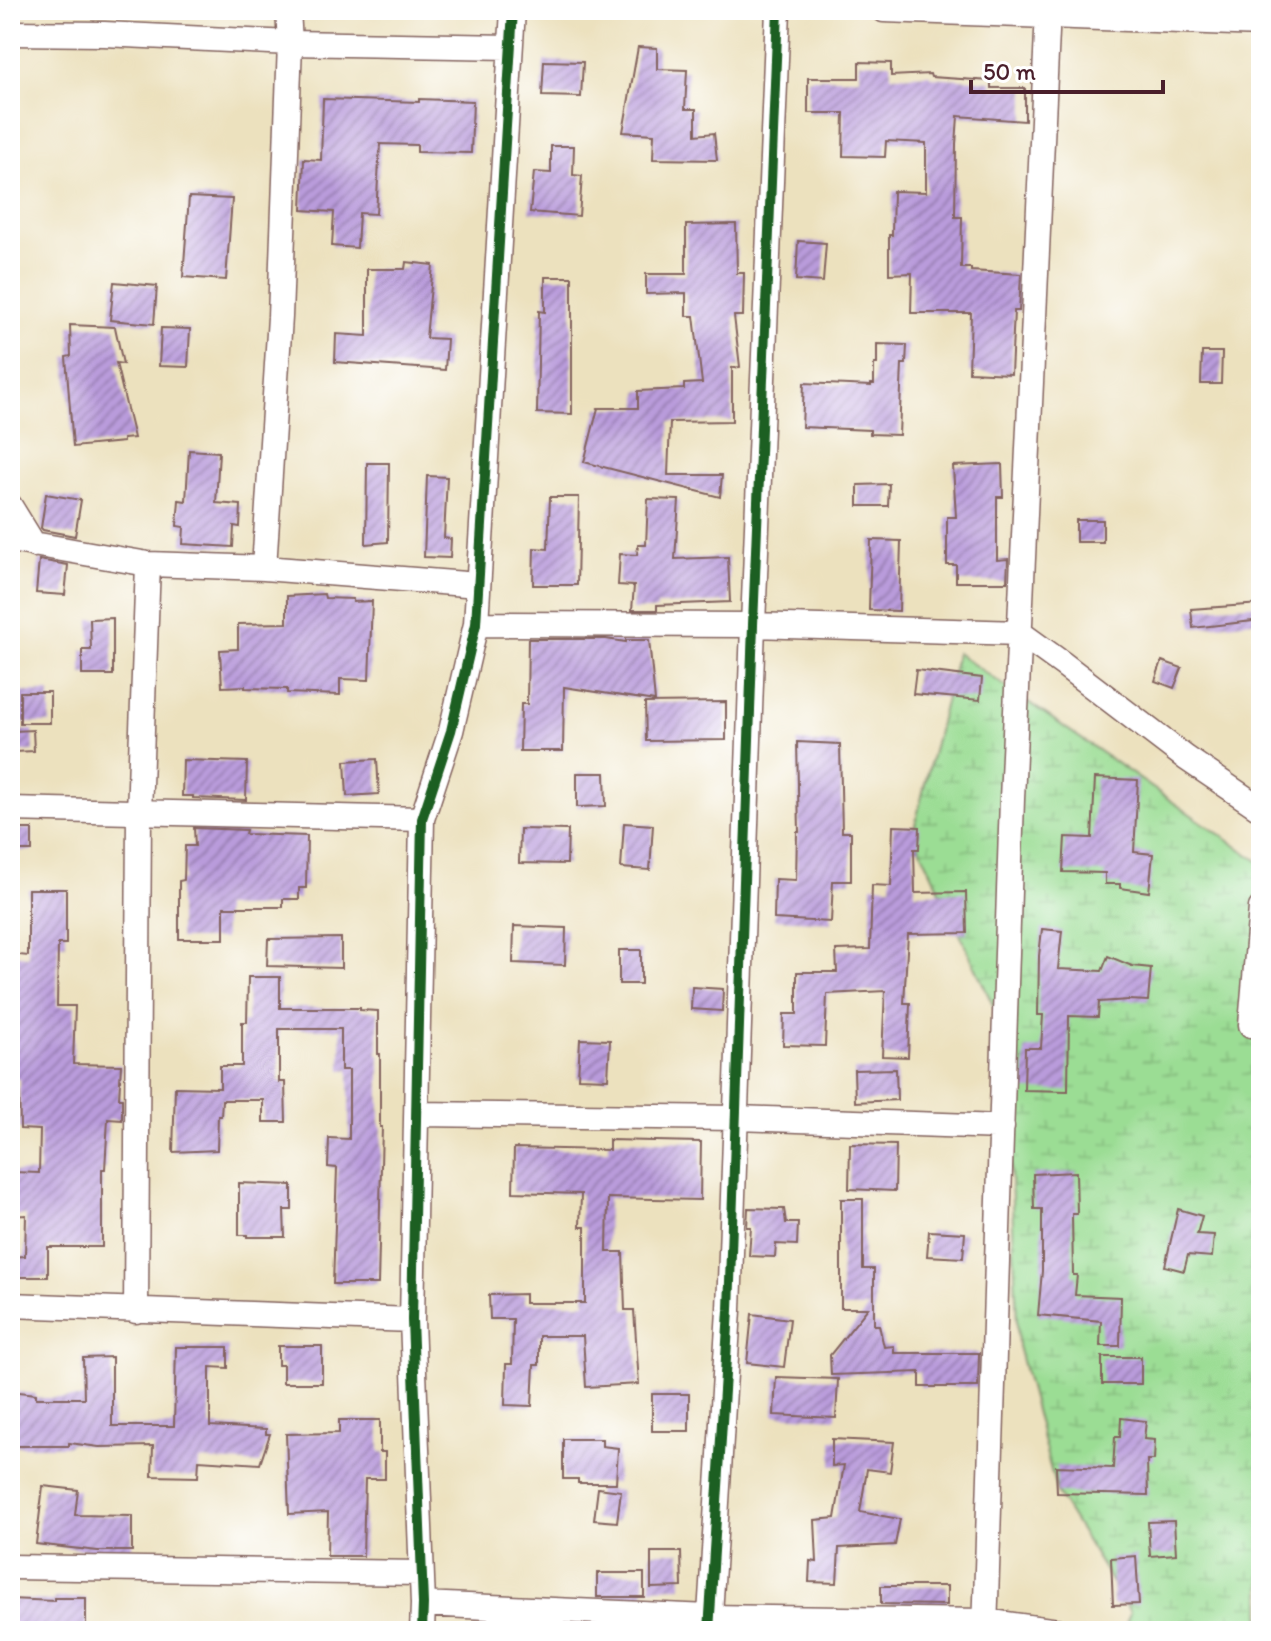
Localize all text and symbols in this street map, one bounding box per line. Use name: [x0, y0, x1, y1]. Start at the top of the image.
scale bar: [971, 44, 1163, 94]
text: 50 m: [983, 57, 1036, 86]

